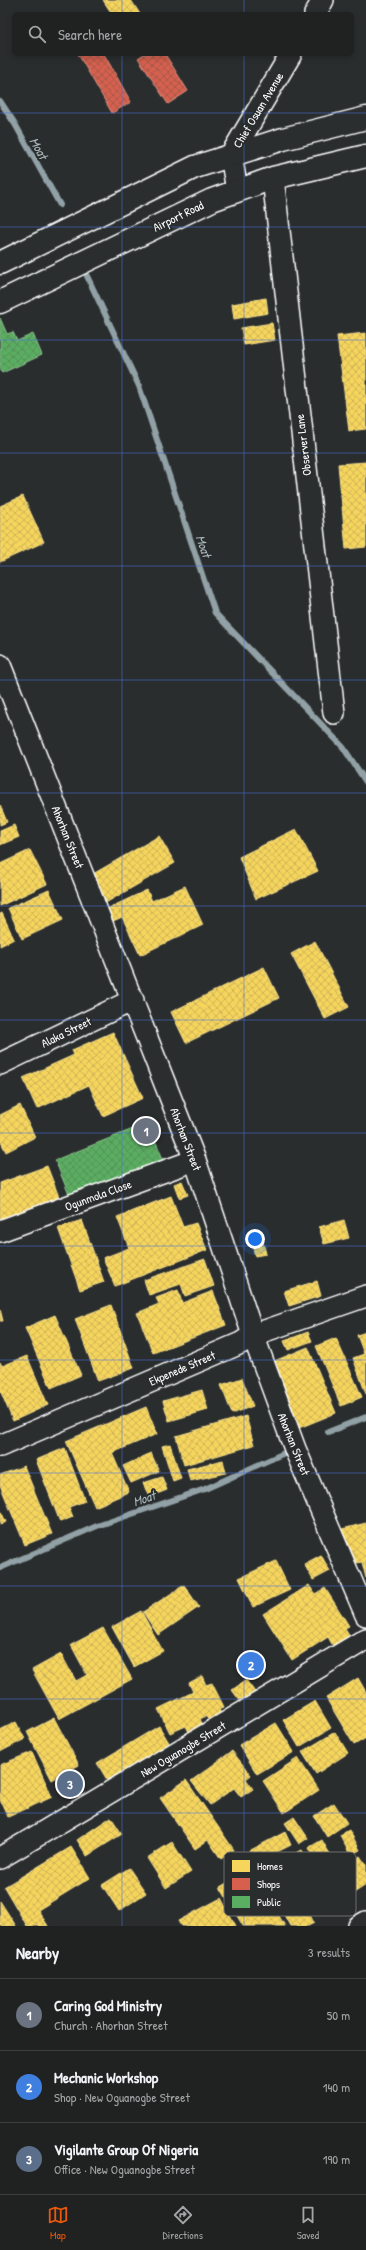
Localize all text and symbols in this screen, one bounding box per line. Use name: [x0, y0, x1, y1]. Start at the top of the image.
search box: [12, 12, 354, 56]
icon: search: [26, 23, 48, 45]
text: Search here: [58, 24, 122, 45]
street label: Chief Osuan Avenue: [229, 69, 287, 151]
water label: Moat: [26, 134, 54, 164]
street label: Airport Road: [150, 196, 206, 236]
street label: Observer Lane: [291, 413, 315, 477]
water label: Moat: [192, 532, 217, 562]
street label: Ahorhan Street: [48, 803, 89, 872]
street label: Alaka Street: [38, 1012, 95, 1052]
street label: Ahorhan Street: [166, 1105, 206, 1174]
pin: 1: [133, 1116, 159, 1146]
street label: Ogunmola Close: [62, 1175, 134, 1215]
your location: [245, 1229, 265, 1249]
street label: Ekpenede Street: [146, 1346, 219, 1390]
street label: Ahorhan Street: [274, 1410, 315, 1479]
water label: Moat: [130, 1485, 160, 1510]
pin: 2: [238, 1650, 264, 1680]
street label: New Oguanogbe Street: [137, 1716, 230, 1781]
pin: 3: [57, 1769, 83, 1799]
legend: [224, 1852, 356, 1916]
text: Homes: [257, 1859, 283, 1873]
text: Shops: [257, 1877, 280, 1891]
text: Public: [257, 1895, 282, 1909]
text: Nearby: [16, 1941, 59, 1964]
text: 3 results: [308, 1943, 350, 1961]
text: Caring God Ministry: [54, 1995, 162, 2016]
text: 1: [27, 2006, 31, 2024]
text: 50 m: [327, 2006, 350, 2024]
text: Church · Ahorhan Street: [54, 2016, 168, 2034]
text: Mechanic Workshop: [54, 2067, 158, 2088]
text: 2: [26, 2078, 32, 2096]
text: 140 m: [323, 2078, 350, 2096]
text: Shop · New Oguanogbe Street: [54, 2088, 190, 2106]
text: Vigilante Group Of Nigeria: [54, 2139, 198, 2160]
text: 3: [26, 2150, 32, 2168]
text: 190 m: [323, 2150, 350, 2168]
text: Office · New Oguanogbe Street: [54, 2160, 195, 2178]
tab: Map: [47, 2204, 69, 2242]
tab: Directions: [163, 2204, 203, 2242]
tab: Saved: [297, 2204, 319, 2242]

